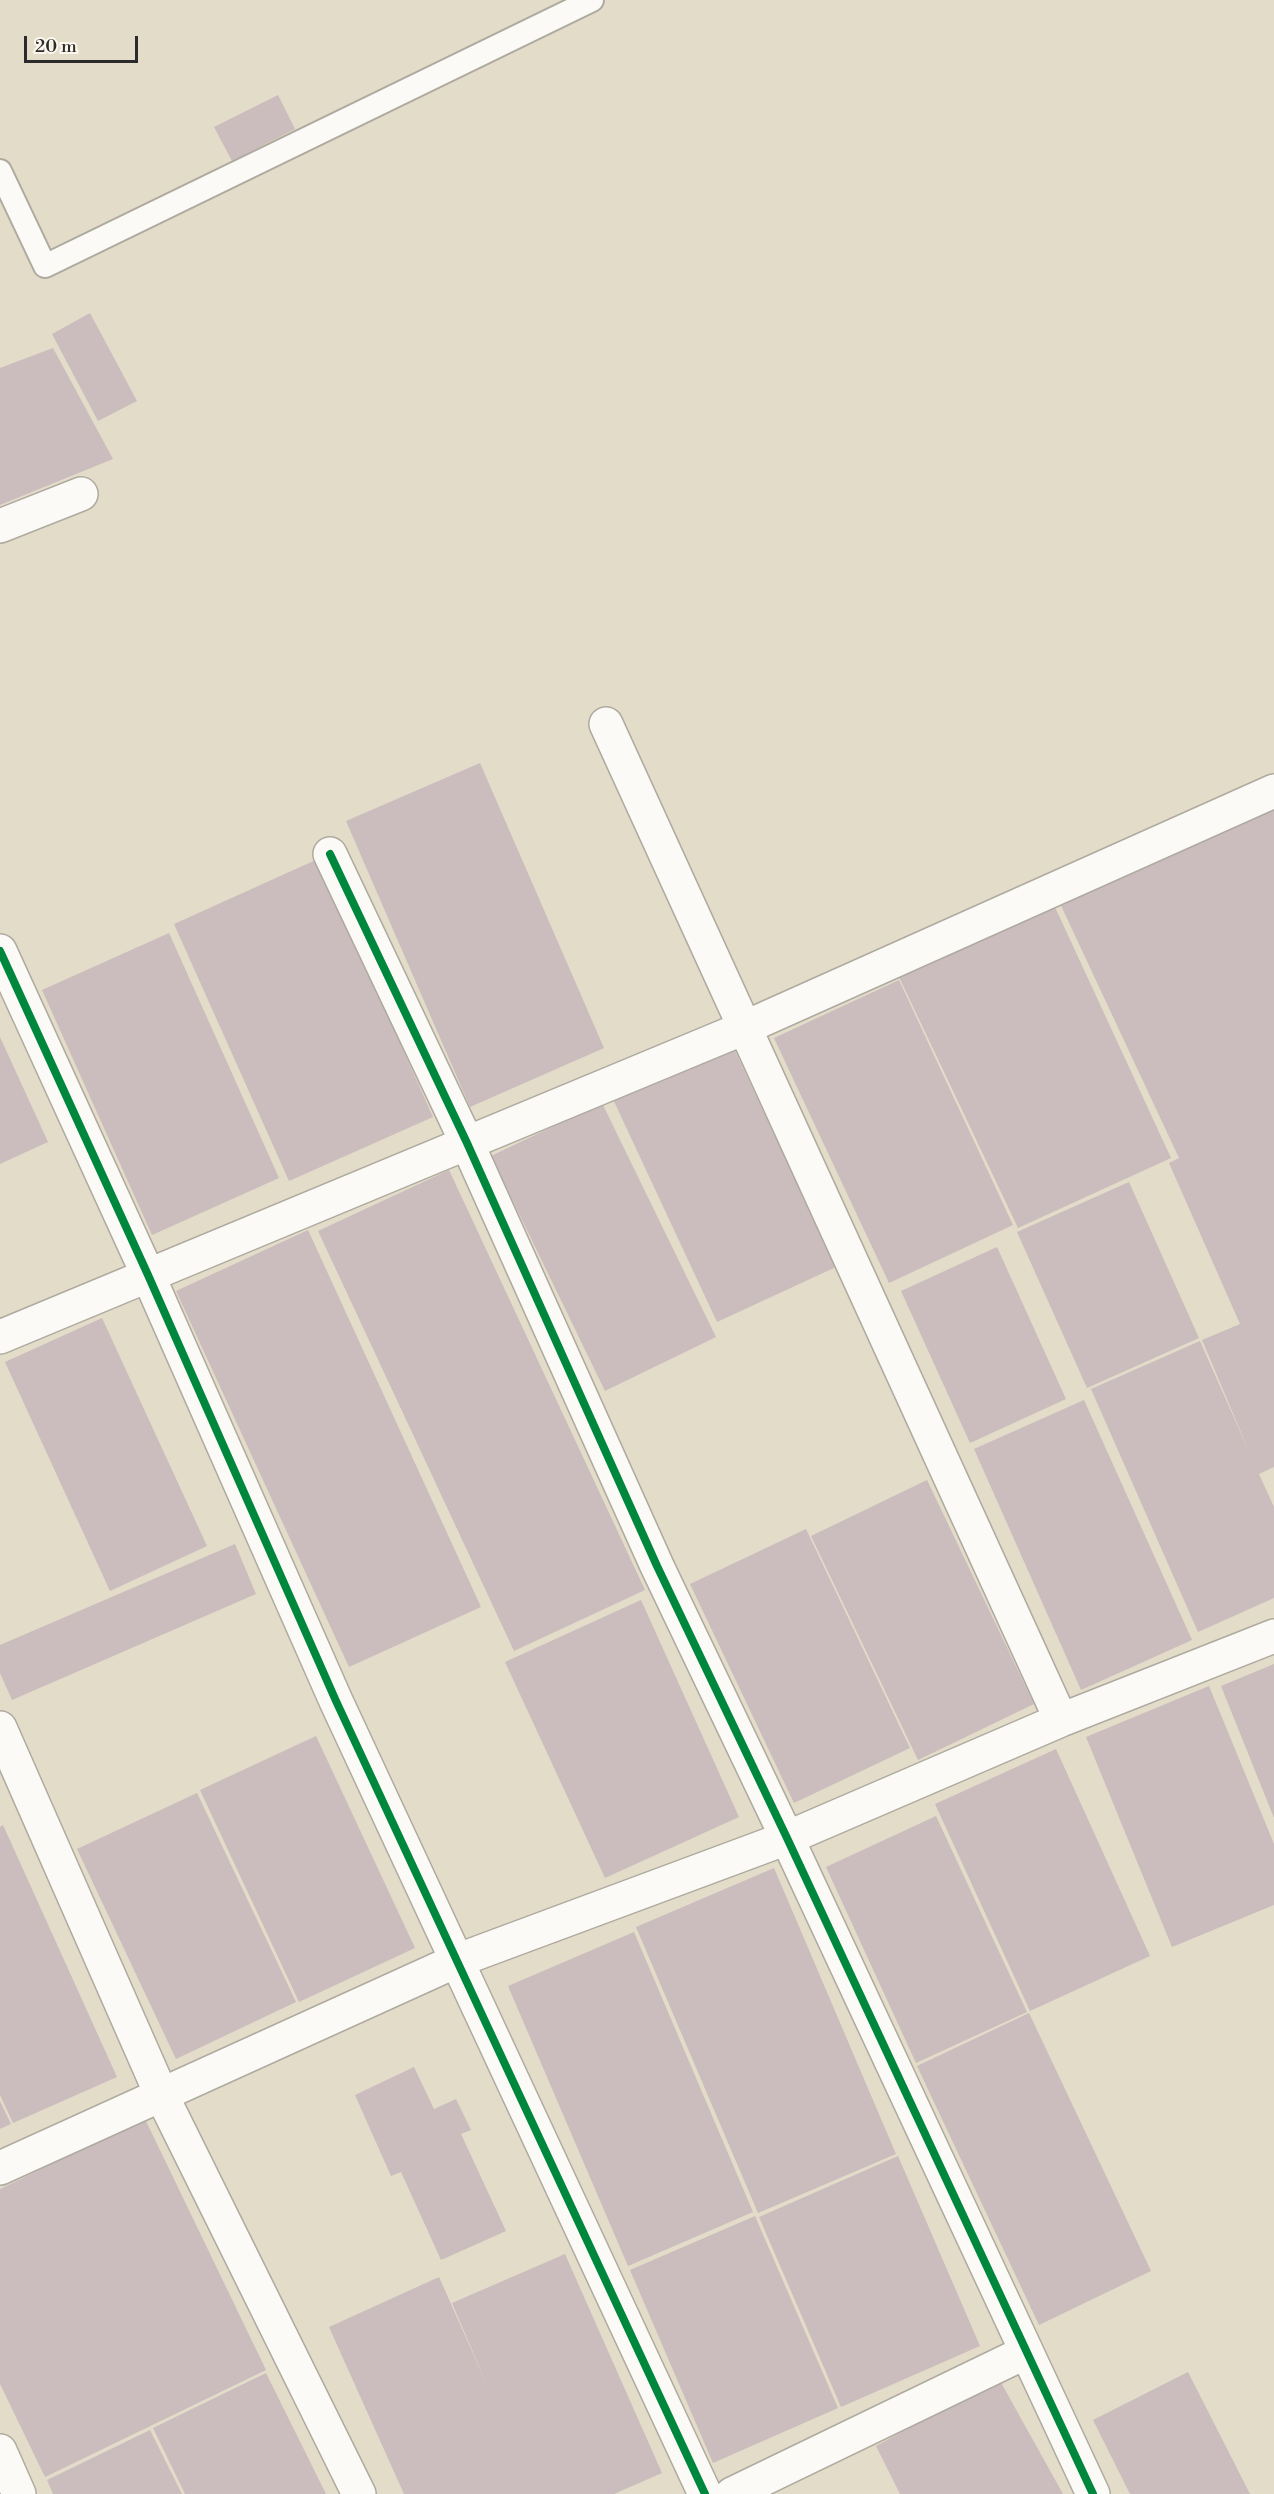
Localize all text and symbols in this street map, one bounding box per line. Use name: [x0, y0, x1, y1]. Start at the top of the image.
scale bar: [27, 24, 141, 62]
text: 20 m: [35, 35, 77, 58]

